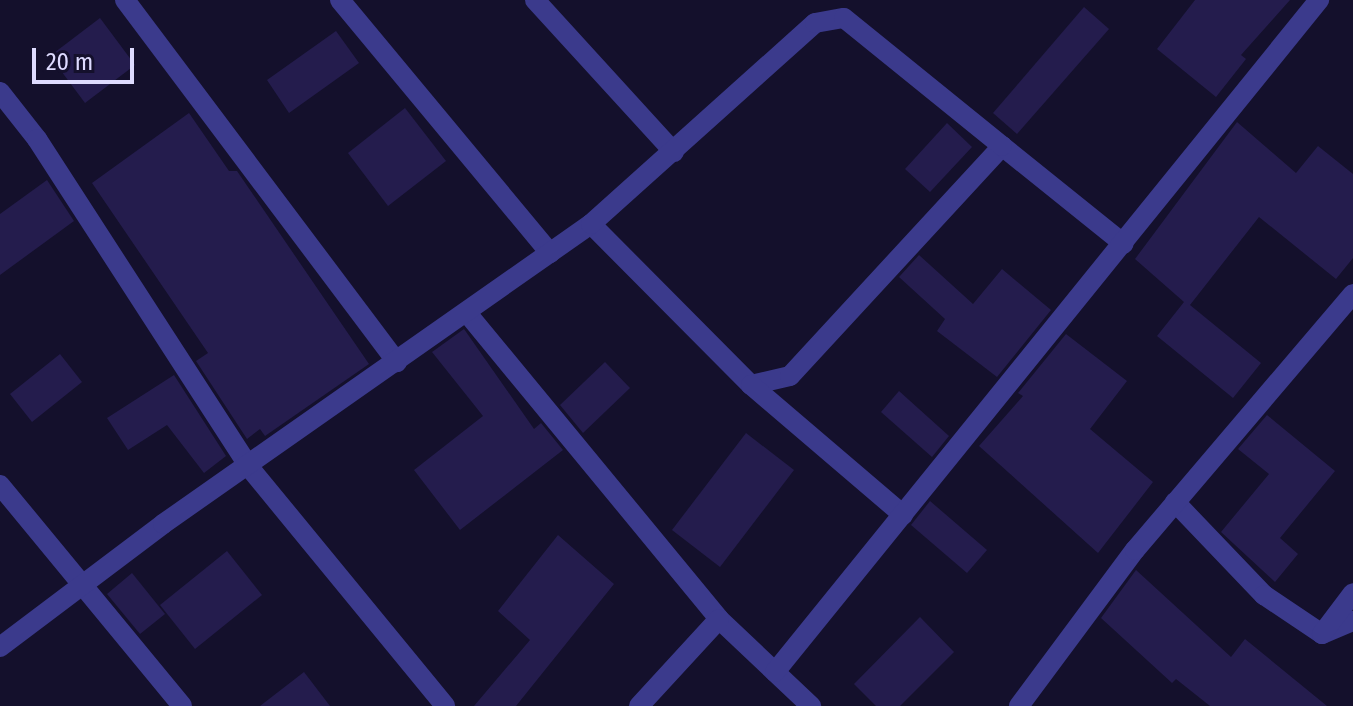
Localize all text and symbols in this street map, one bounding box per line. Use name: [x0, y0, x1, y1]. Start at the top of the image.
scale bar: [36, 32, 138, 82]
text: 20 m: [46, 48, 93, 76]

